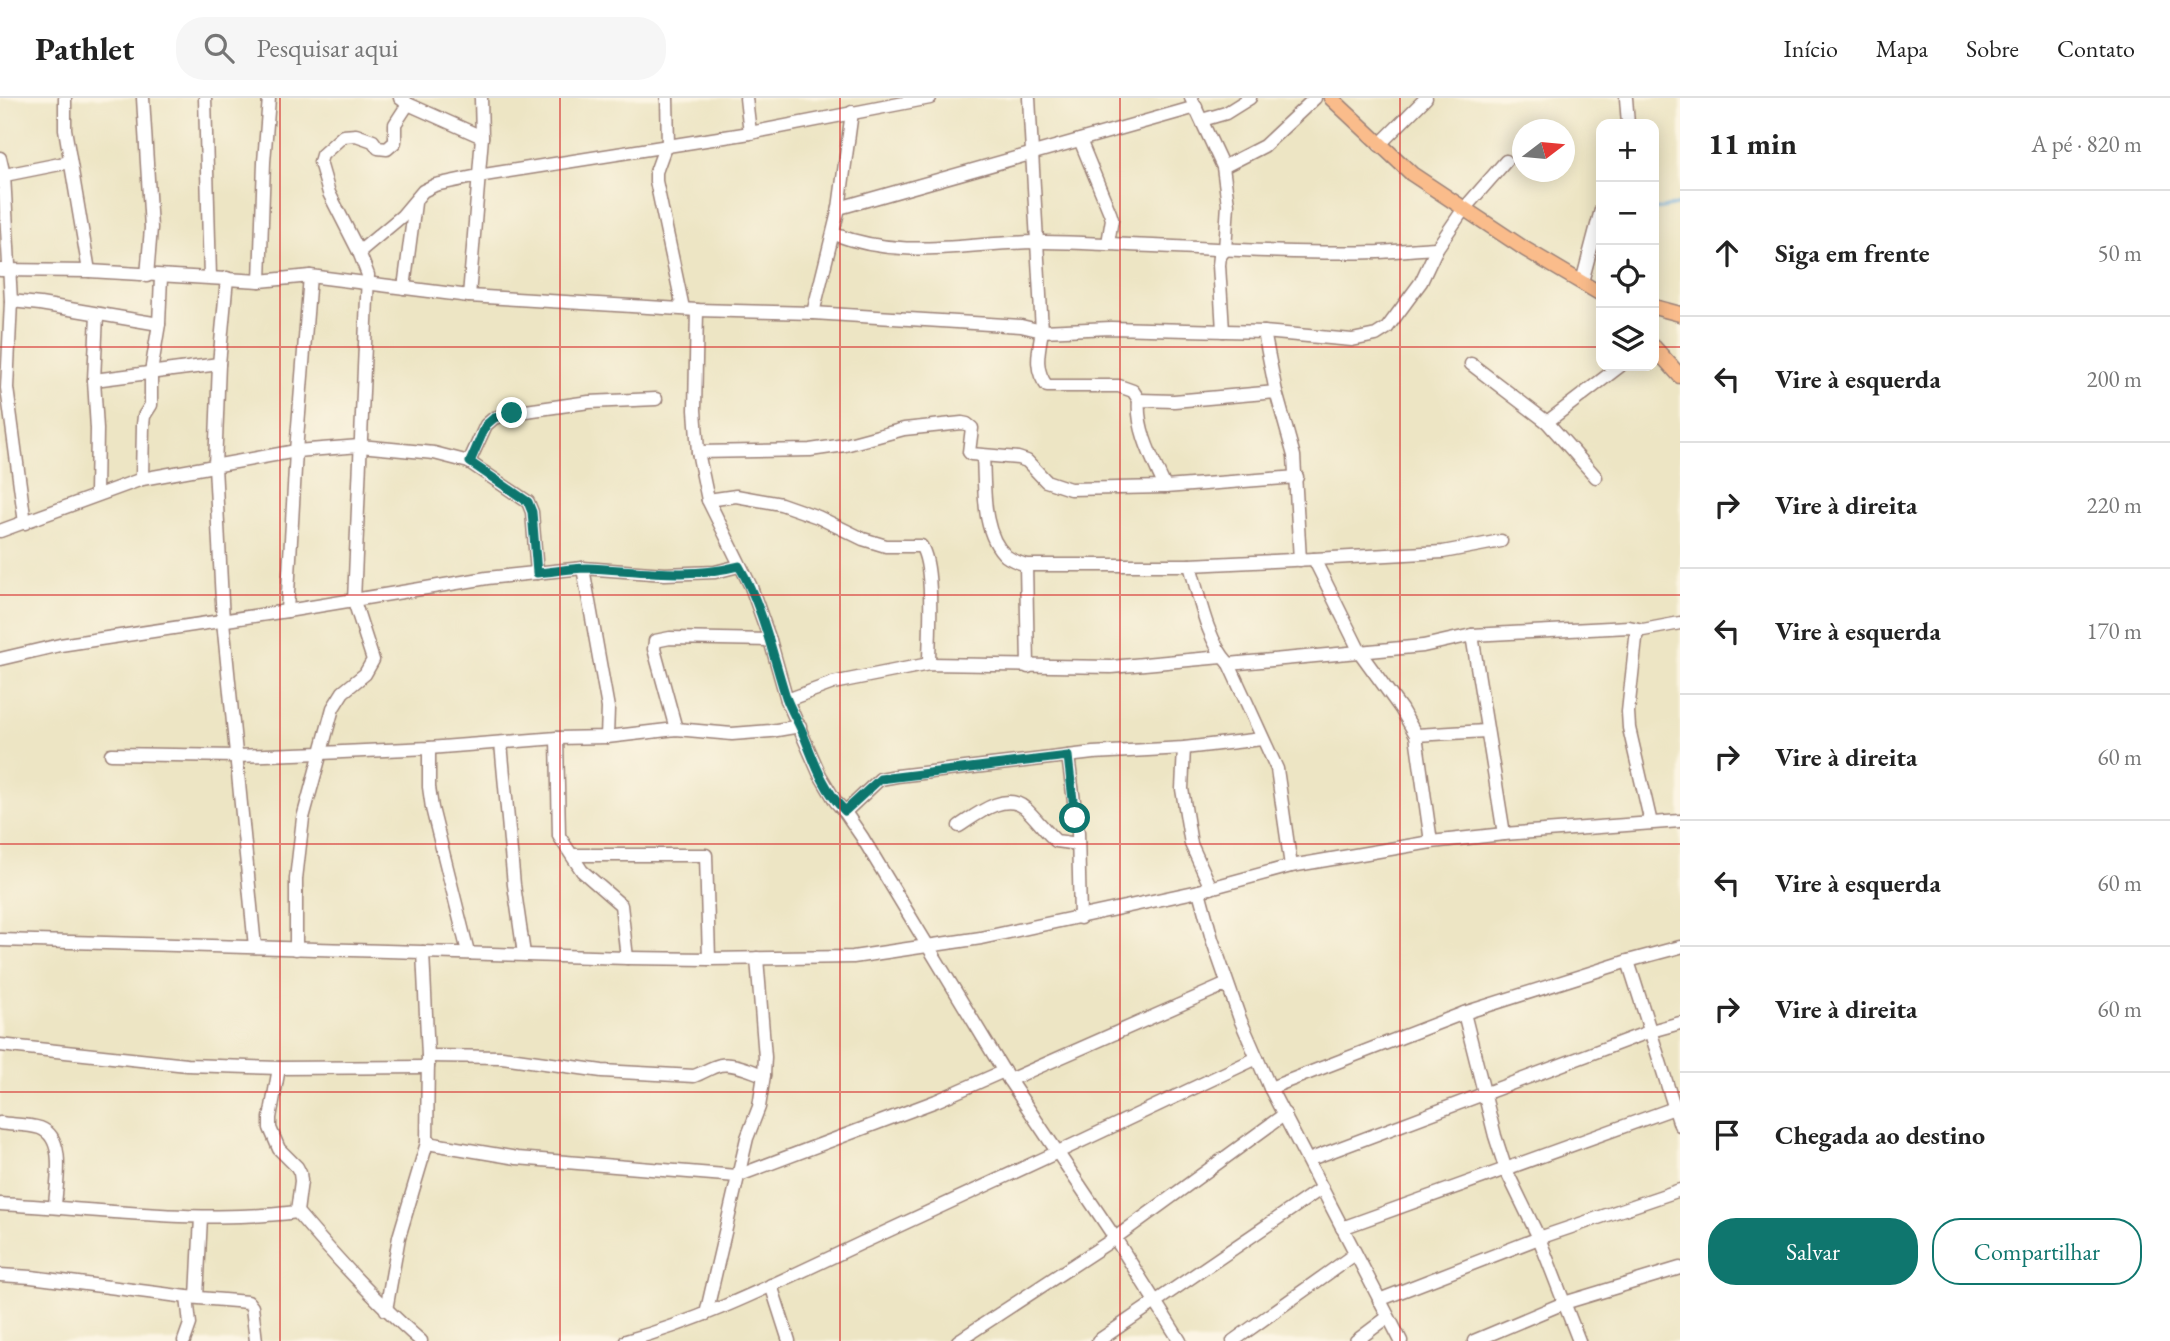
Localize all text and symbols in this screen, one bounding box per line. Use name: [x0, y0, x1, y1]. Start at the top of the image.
search box: [176, 17, 666, 80]
text: Pathlet: [35, 27, 134, 70]
icon: search: [200, 29, 238, 67]
text: Pesquisar aqui: [256, 31, 398, 65]
text: Início: [1784, 33, 1838, 64]
text: Mapa: [1876, 33, 1928, 64]
text: Sobre: [1966, 33, 2019, 64]
text: Contato: [2057, 33, 2135, 64]
north arrow: [1512, 119, 1575, 182]
map controls: [1596, 119, 1659, 371]
button: +: [1596, 119, 1659, 182]
text: 11 min: [1708, 124, 1797, 163]
text: A pé · 820 m: [2031, 129, 2142, 159]
button: −: [1596, 182, 1659, 245]
icon: ahead: [1708, 234, 1746, 272]
text: Siga em frente: [1775, 236, 1930, 270]
text: 50 m: [2097, 238, 2142, 268]
button: locate: [1596, 245, 1659, 308]
button: layers: [1596, 308, 1659, 371]
icon: left: [1708, 360, 1746, 398]
text: Vire à esquerda: [1775, 362, 1941, 396]
text: 200 m: [2086, 364, 2142, 394]
route end: [496, 397, 527, 428]
icon: right: [1708, 486, 1746, 524]
text: Vire à direita: [1775, 488, 1917, 522]
text: 220 m: [2086, 490, 2142, 520]
icon: left: [1708, 612, 1746, 650]
text: Vire à esquerda: [1775, 614, 1941, 648]
text: 170 m: [2086, 616, 2142, 646]
icon: right: [1708, 738, 1746, 776]
text: Vire à direita: [1775, 740, 1917, 774]
text: 60 m: [2097, 742, 2142, 772]
route start: [1059, 802, 1090, 833]
icon: left: [1708, 864, 1746, 902]
text: Vire à esquerda: [1775, 866, 1941, 900]
text: 60 m: [2097, 868, 2142, 898]
icon: right: [1708, 990, 1746, 1028]
text: Vire à direita: [1775, 992, 1917, 1026]
text: 60 m: [2097, 994, 2142, 1024]
icon: arrive: [1708, 1116, 1746, 1154]
text: Chegada ao destino: [1775, 1118, 1985, 1152]
button: Salvar: [1708, 1218, 1918, 1285]
button: Compartilhar: [1932, 1218, 2142, 1285]

